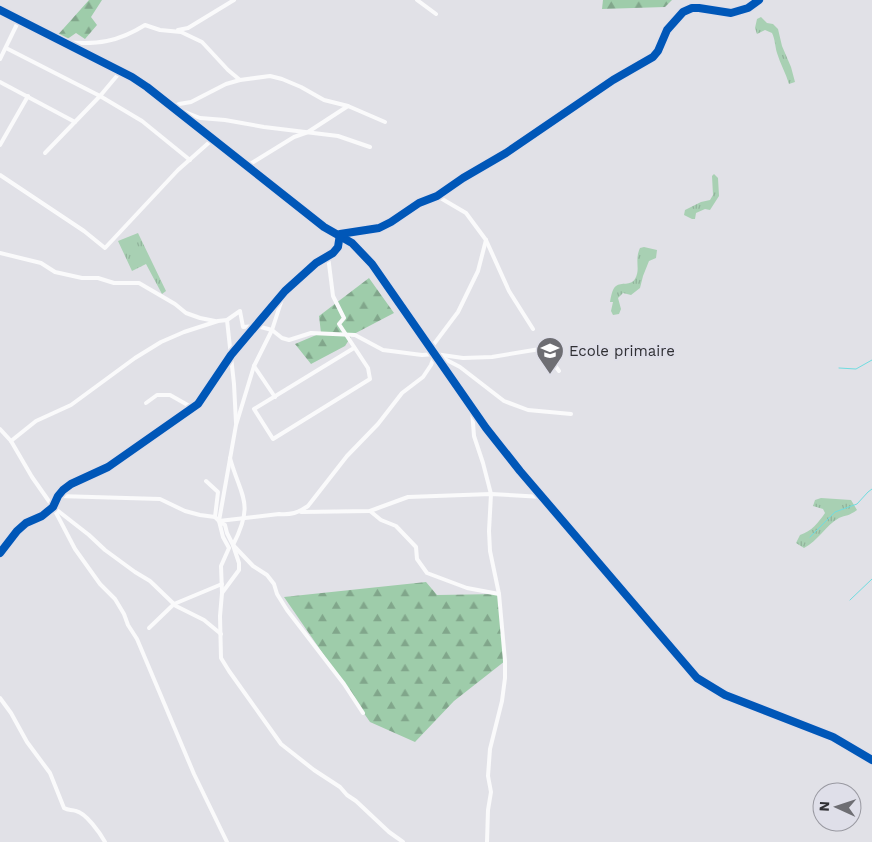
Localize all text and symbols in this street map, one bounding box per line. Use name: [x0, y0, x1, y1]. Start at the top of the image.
school or university icon: Ecole primaire: [535, 336, 565, 375]
place label: Ecole primaire: [569, 342, 675, 360]
north arrow: [812, 782, 862, 832]
text: N: [816, 801, 832, 812]

